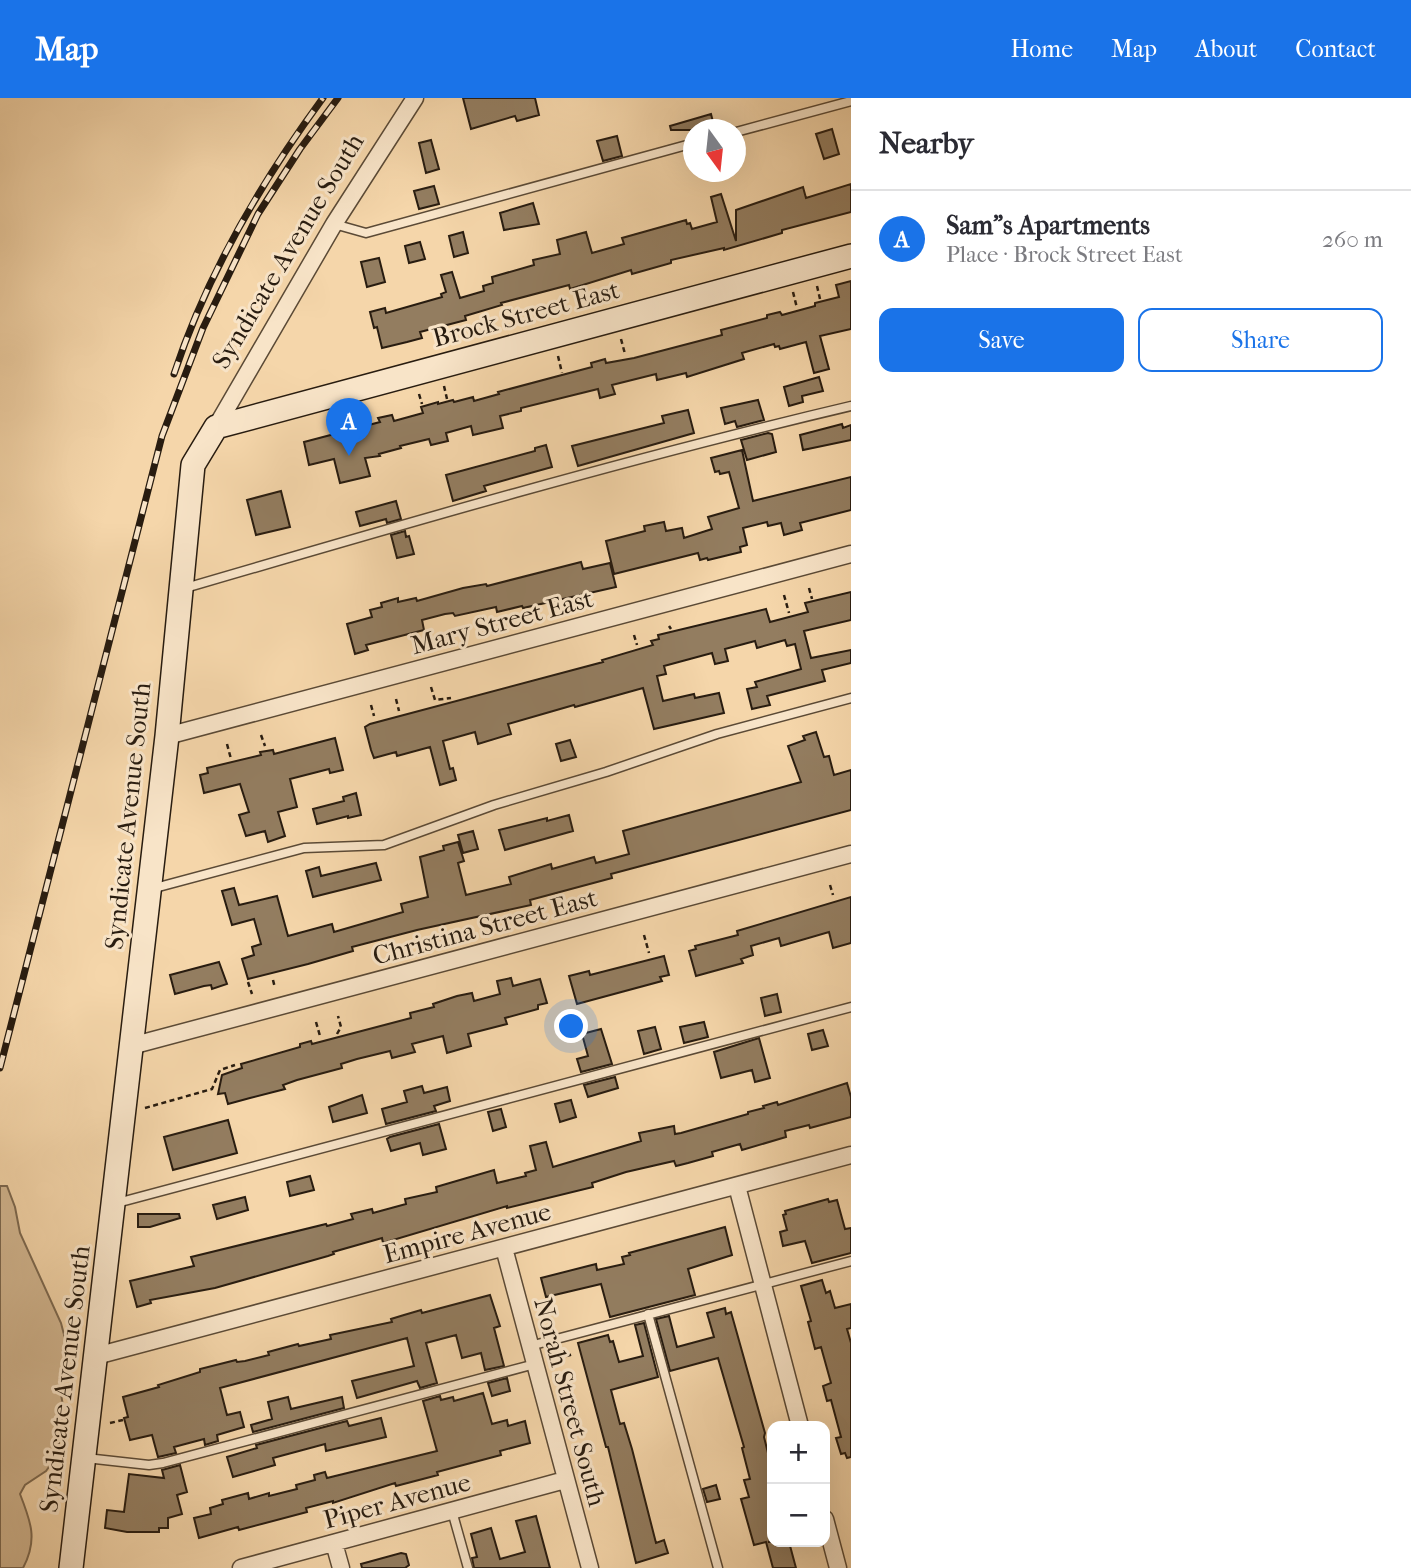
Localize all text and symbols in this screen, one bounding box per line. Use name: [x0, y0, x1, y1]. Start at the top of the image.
text: Map: [35, 30, 98, 69]
text: Home: [1011, 35, 1073, 63]
text: Map: [1111, 35, 1157, 63]
text: About: [1195, 35, 1257, 63]
text: Contact: [1295, 35, 1376, 63]
north arrow: [683, 119, 746, 182]
text: Nearby: [879, 126, 974, 161]
street label: Syndicate Avenue South: [205, 127, 371, 374]
text: Sam"s Apartments: [946, 210, 1150, 241]
text: A: [895, 226, 909, 253]
text: 260 m: [1322, 226, 1383, 253]
text: Place · Brock Street East: [946, 241, 1183, 268]
street label: Brock Street East: [429, 274, 624, 354]
button: Save: [879, 308, 1124, 372]
button: Share: [1138, 308, 1383, 372]
pin: A: [326, 398, 372, 456]
street label: Mary Street East: [408, 583, 597, 661]
street label: Syndicate Avenue South: [99, 680, 158, 951]
street label: Christina Street East: [369, 882, 601, 972]
your location: [554, 1009, 588, 1043]
street label: Empire Avenue: [380, 1196, 554, 1270]
street label: Syndicate Avenue South: [33, 1243, 97, 1514]
street label: Norah Street South: [527, 1294, 613, 1510]
map controls: [767, 1421, 830, 1547]
button: +: [767, 1421, 830, 1484]
street label: Piper Avenue: [320, 1466, 474, 1535]
button: −: [767, 1484, 830, 1547]

